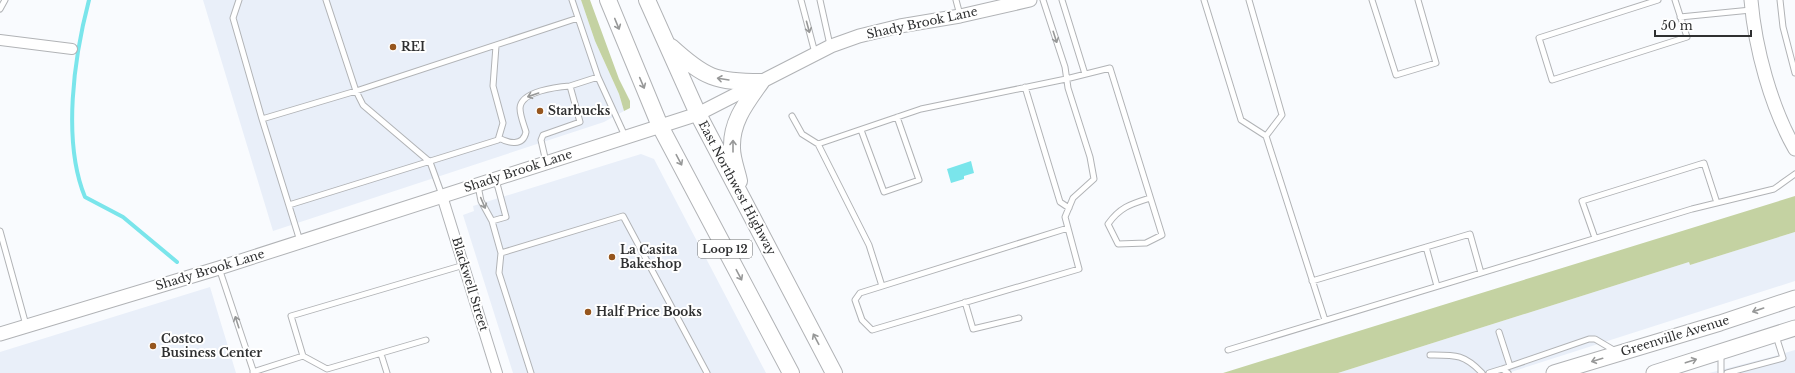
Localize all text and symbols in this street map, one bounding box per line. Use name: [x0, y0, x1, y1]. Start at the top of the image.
street label: Shady Brook Lane: [865, 3, 979, 42]
scale bar: [1655, 12, 1751, 38]
one-way arrow: [614, 17, 622, 29]
text: 50 m: [1661, 18, 1693, 33]
one-way arrow: [805, 20, 812, 33]
one-way arrow: [1052, 30, 1059, 43]
place label: REI: [401, 39, 425, 54]
marker: REI: [388, 42, 398, 52]
one-way arrow: [716, 75, 729, 83]
one-way arrow: [639, 77, 646, 89]
one-way arrow: [527, 91, 539, 99]
place label: Starbucks: [548, 103, 611, 118]
marker: Starbucks: [535, 106, 545, 116]
street label: East Northwest Highway: [696, 118, 779, 258]
one-way arrow: [729, 140, 737, 153]
street label: Shady Brook Lane: [462, 146, 574, 195]
one-way arrow: [675, 154, 683, 166]
one-way arrow: [480, 197, 487, 209]
street label: Blackwell Street: [449, 235, 492, 333]
road number: Loop 12: [698, 240, 752, 258]
place label: La Casita Bakeshop: [620, 242, 682, 271]
street label: Shady Brook Lane: [154, 246, 266, 293]
marker: La Casita Bakeshop: [607, 252, 617, 262]
one-way arrow: [736, 269, 743, 281]
place label: Half Price Books: [596, 304, 702, 319]
marker: Half Price Books: [583, 307, 593, 317]
one-way arrow: [1752, 307, 1765, 314]
street label: Greenville Avenue: [1619, 312, 1731, 359]
one-way arrow: [232, 316, 240, 328]
place label: Costco Business Center: [161, 331, 262, 360]
one-way arrow: [812, 333, 819, 345]
marker: Costco Business Center: [148, 341, 158, 351]
one-way arrow: [1591, 357, 1604, 364]
one-way arrow: [1684, 357, 1697, 364]

